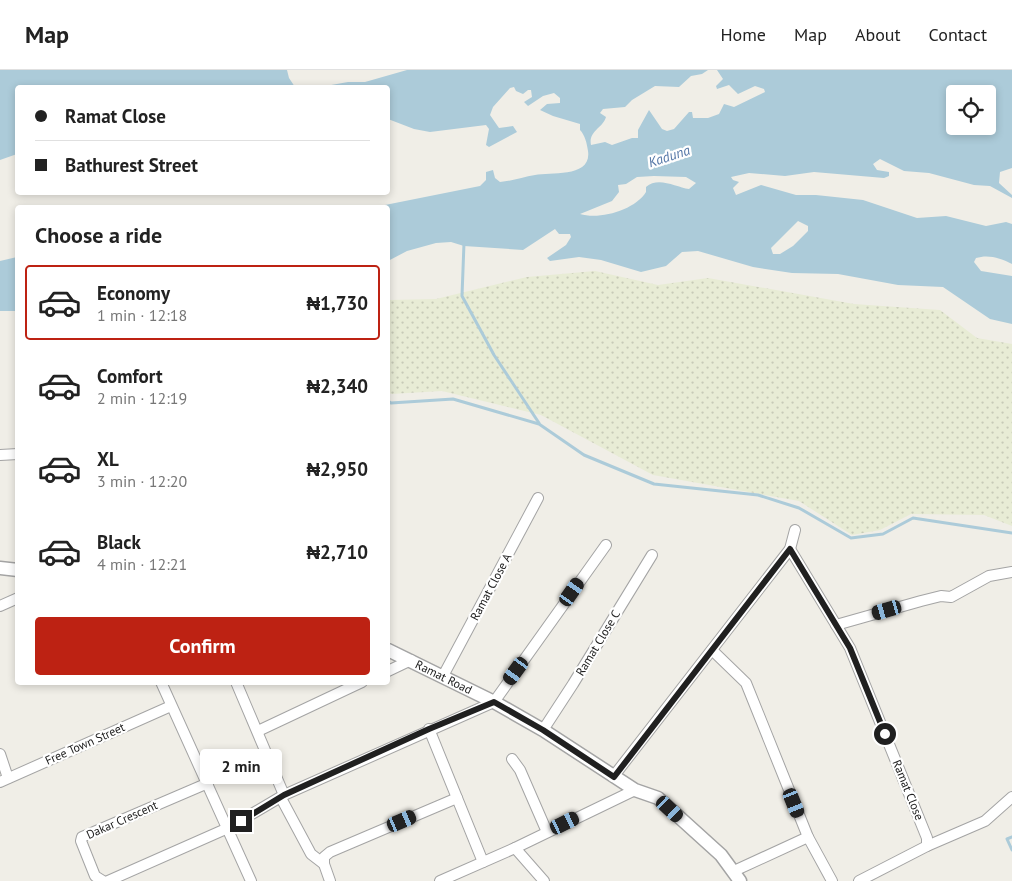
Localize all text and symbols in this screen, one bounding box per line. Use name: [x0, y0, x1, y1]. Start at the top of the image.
text: Map: [25, 19, 69, 50]
text: Home: [720, 23, 766, 46]
text: Map: [794, 23, 827, 46]
text: About: [855, 23, 901, 46]
text: Contact: [929, 23, 987, 46]
map controls: [946, 85, 996, 135]
button: locate: [946, 85, 996, 135]
text: Ramat Close: [65, 104, 166, 128]
water label: Kaduna: [646, 141, 692, 171]
text: Bathurest Street: [65, 153, 198, 177]
text: Choose a ride: [35, 221, 162, 249]
icon: car: [37, 280, 82, 325]
text: Economy: [97, 281, 170, 305]
text: ₦1,730: [306, 291, 368, 315]
text: 1 min · 12:18: [97, 305, 187, 325]
icon: car: [37, 363, 82, 408]
text: Comfort: [97, 364, 163, 388]
text: ₦2,340: [306, 374, 368, 398]
text: 2 min · 12:19: [97, 388, 187, 408]
icon: car: [37, 446, 82, 491]
text: XL: [97, 447, 119, 471]
text: ₦2,950: [306, 457, 368, 481]
text: 3 min · 12:20: [97, 471, 187, 491]
icon: car: [37, 529, 82, 574]
text: Black: [97, 530, 141, 554]
text: ₦2,710: [306, 540, 368, 564]
street label: Ramat Close A: [467, 551, 514, 623]
text: 4 min · 12:21: [97, 554, 187, 574]
car: [557, 575, 586, 609]
car: [870, 599, 903, 621]
street label: Ramat Close C: [572, 607, 623, 678]
button: Confirm: [35, 617, 370, 675]
car: [501, 654, 530, 688]
street label: Ramat Road: [413, 657, 475, 697]
street label: Free Town Street: [43, 719, 127, 768]
route start: [874, 723, 896, 745]
callout: 2 min: [200, 748, 282, 784]
text: 2 min: [221, 756, 261, 776]
street label: Ramat Close: [890, 757, 927, 822]
car: [781, 786, 806, 820]
car: [653, 793, 686, 825]
street label: Dakar Crescent: [84, 797, 160, 842]
car: [385, 808, 418, 834]
route end: [230, 810, 252, 832]
car: [548, 810, 581, 836]

